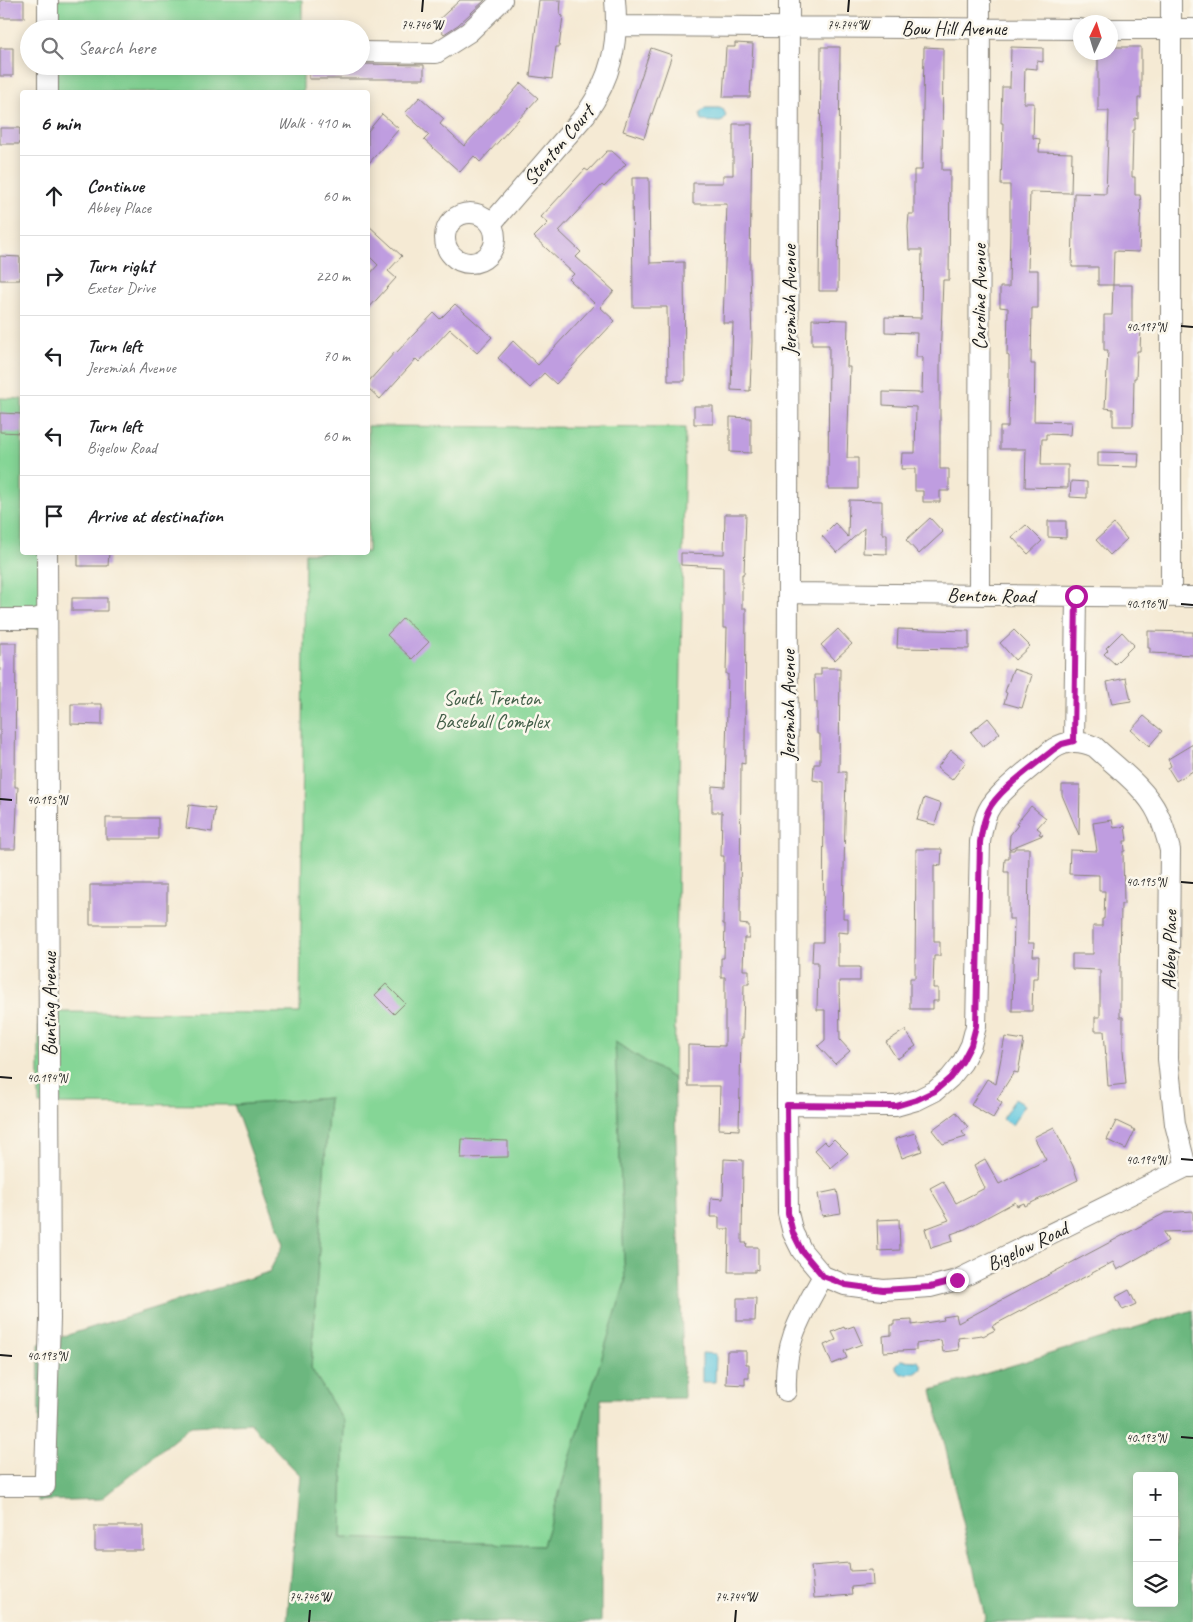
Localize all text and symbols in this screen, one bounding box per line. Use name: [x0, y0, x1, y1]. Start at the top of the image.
north arrow: [1073, 15, 1118, 60]
street label: Bow Hill Avenue: [901, 16, 1008, 41]
text: 74.746°W: [401, 17, 445, 33]
text: 74.744°W: [827, 17, 871, 33]
search box: [20, 20, 370, 75]
icon: search: [38, 34, 66, 62]
text: Search here: [78, 36, 155, 60]
street label: Stenton Court: [517, 97, 601, 191]
text: 6 min: [40, 110, 81, 136]
text: Walk · 410 m: [278, 113, 350, 133]
text: Continue: [87, 174, 144, 198]
icon: ahead: [40, 182, 68, 210]
text: 60 m: [323, 186, 350, 206]
text: Abbey Place: [87, 198, 151, 218]
street label: Jeremiah Avenue: [777, 243, 802, 356]
street label: Caroline Avenue: [967, 243, 992, 350]
text: Turn right: [87, 254, 154, 278]
icon: right: [40, 262, 68, 290]
text: 220 m: [316, 266, 350, 286]
text: Exeter Drive: [87, 278, 155, 298]
text: 40.197°N: [1126, 319, 1168, 335]
text: Turn left: [87, 334, 142, 358]
icon: left: [40, 342, 68, 370]
text: 70 m: [323, 346, 350, 366]
text: Jeremiah Avenue: [87, 358, 176, 378]
text: Turn left: [87, 414, 142, 438]
icon: left: [40, 422, 68, 450]
text: 60 m: [323, 426, 350, 446]
text: Bigelow Road: [87, 438, 157, 458]
icon: arrive: [40, 502, 68, 530]
text: Arrive at destination: [87, 504, 223, 528]
street label: Benton Road: [947, 582, 1038, 609]
route start: [1065, 585, 1088, 608]
text: 40.196°N: [1126, 596, 1168, 612]
street label: Jeremiah Avenue: [776, 648, 801, 761]
park label: South Trenton Baseball Complex: [435, 686, 551, 734]
text: 40.195°N: [27, 792, 69, 808]
text: 40.195°N: [1126, 874, 1168, 890]
street label: Abbey Place: [1156, 908, 1183, 990]
street label: Bunting Avenue: [37, 950, 62, 1056]
text: 40.194°N: [27, 1070, 69, 1086]
text: 40.194°N: [1126, 1152, 1168, 1168]
street label: Bigelow Road: [983, 1215, 1075, 1277]
route end: [946, 1269, 969, 1292]
text: 40.193°N: [27, 1348, 69, 1364]
text: 40.193°N: [1126, 1430, 1168, 1446]
map controls: [1133, 1472, 1178, 1607]
button: +: [1133, 1472, 1178, 1517]
button: −: [1133, 1517, 1178, 1562]
button: layers: [1133, 1562, 1178, 1607]
text: 74.746°W: [289, 1589, 333, 1605]
text: 74.744°W: [715, 1589, 759, 1605]

